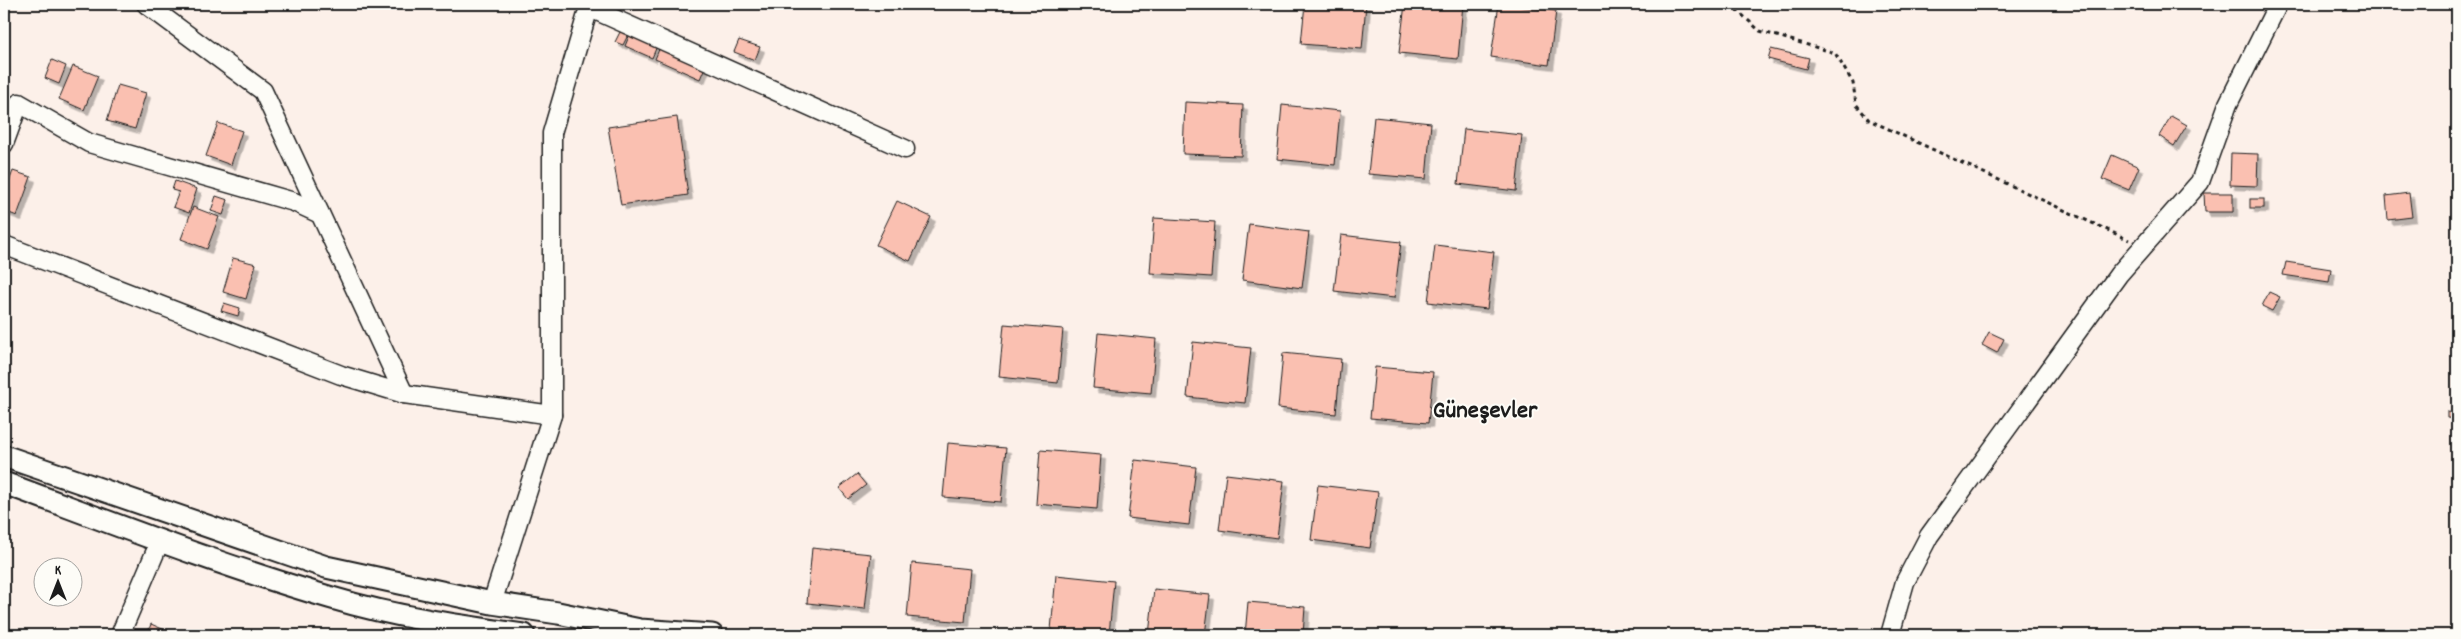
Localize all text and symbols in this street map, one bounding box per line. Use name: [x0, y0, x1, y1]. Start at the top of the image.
district label: Güneşevler: [1433, 394, 1538, 430]
north arrow: [32, 556, 82, 606]
text: K: [55, 561, 62, 581]

